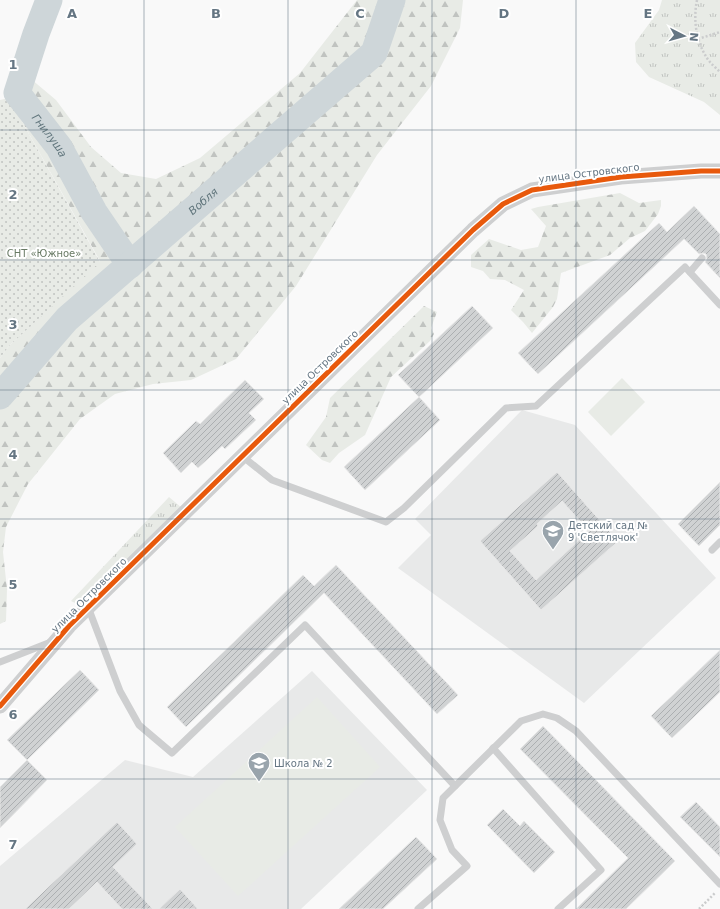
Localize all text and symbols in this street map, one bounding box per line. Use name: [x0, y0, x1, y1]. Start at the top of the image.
text: A: [67, 6, 77, 21]
text: B: [211, 6, 221, 21]
text: C: [355, 6, 365, 21]
text: D: [499, 6, 510, 21]
text: E: [644, 6, 652, 21]
north arrow: [664, 16, 704, 56]
text: N: [687, 32, 700, 42]
text: 1: [8, 57, 18, 72]
water label: Гнилуша: [29, 111, 70, 160]
street label: улица Островского: [538, 161, 640, 185]
water label: Вобля: [186, 185, 221, 217]
text: 2: [8, 187, 18, 202]
park label: СНТ «Южное»: [7, 248, 81, 259]
text: 3: [8, 317, 18, 332]
street label: улица Островского: [280, 328, 360, 406]
text: 4: [8, 447, 18, 462]
school or university icon: Детский сад № 9 'Светлячок': [540, 518, 566, 551]
place label: Детский сад № 9 'Светлячок': [568, 520, 648, 543]
street label: улица Островского: [49, 555, 129, 635]
text: 5: [8, 577, 18, 592]
text: 6: [8, 707, 18, 722]
school or university icon: Школа № 2: [246, 750, 272, 783]
place label: Школа № 2: [274, 758, 333, 769]
text: 7: [8, 837, 18, 852]

